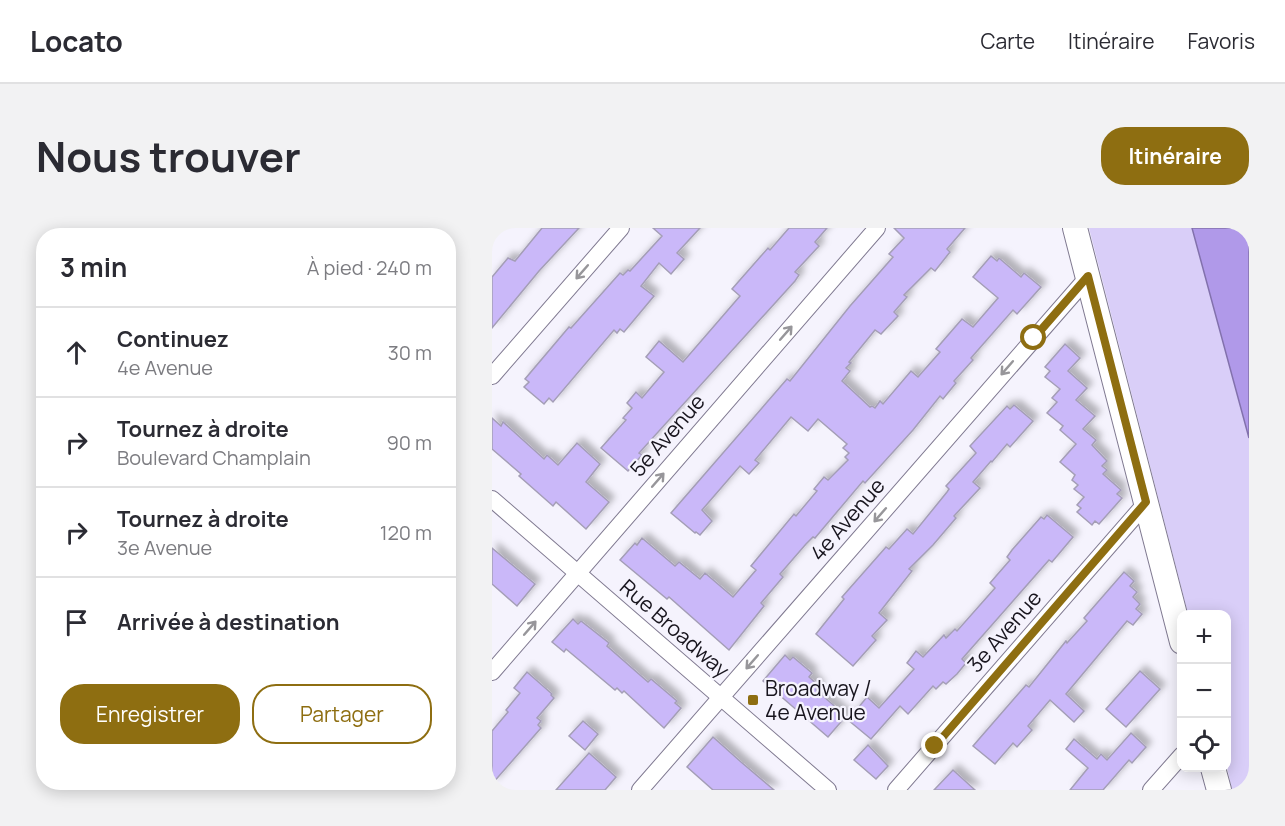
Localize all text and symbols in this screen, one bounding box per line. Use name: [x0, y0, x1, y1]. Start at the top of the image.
text: Locato: [30, 22, 123, 60]
text: Carte: [981, 27, 1035, 55]
text: Itinéraire: [1068, 27, 1154, 55]
text: Favoris: [1187, 27, 1255, 55]
text: Nous trouver: [36, 127, 301, 185]
button: Itinéraire: [1101, 127, 1249, 185]
text: 3 min: [60, 249, 127, 285]
text: À pied · 240 m: [307, 254, 432, 281]
one-way arrow: [575, 264, 589, 279]
text: Continuez: [117, 324, 229, 354]
route start: [1020, 324, 1046, 350]
one-way arrow: [779, 326, 793, 341]
icon: ahead: [60, 336, 93, 369]
text: 30 m: [388, 339, 432, 366]
text: 4e Avenue: [117, 354, 213, 381]
one-way arrow: [1001, 360, 1014, 376]
street label: 5e Avenue: [623, 388, 711, 482]
text: Tournez à droite: [117, 414, 289, 444]
icon: right: [60, 426, 93, 459]
text: 90 m: [386, 429, 432, 456]
text: Boulevard Champlain: [117, 444, 311, 471]
street label: 4e Avenue: [803, 472, 891, 566]
one-way arrow: [651, 473, 665, 488]
text: Tournez à droite: [117, 504, 289, 534]
one-way arrow: [873, 507, 887, 522]
icon: right: [60, 516, 93, 549]
text: 120 m: [380, 519, 432, 546]
text: 3e Avenue: [117, 534, 212, 561]
street label: Rue Broadway: [614, 573, 736, 683]
street label: 3e Avenue: [961, 584, 1047, 678]
icon: arrive: [60, 606, 93, 639]
text: Arrivée à destination: [117, 607, 340, 637]
map controls: [1177, 610, 1231, 772]
button: +: [1177, 610, 1231, 664]
one-way arrow: [523, 620, 537, 636]
one-way arrow: [745, 655, 759, 670]
button: −: [1177, 664, 1231, 718]
place label: Broadway / 4e Avenue: [765, 674, 872, 726]
button: Enregistrer: [60, 684, 240, 744]
button: Partager: [252, 684, 432, 744]
marker: Broadway / 4e Avenue: [746, 693, 760, 707]
button: locate: [1177, 718, 1231, 772]
route end: [921, 732, 947, 758]

